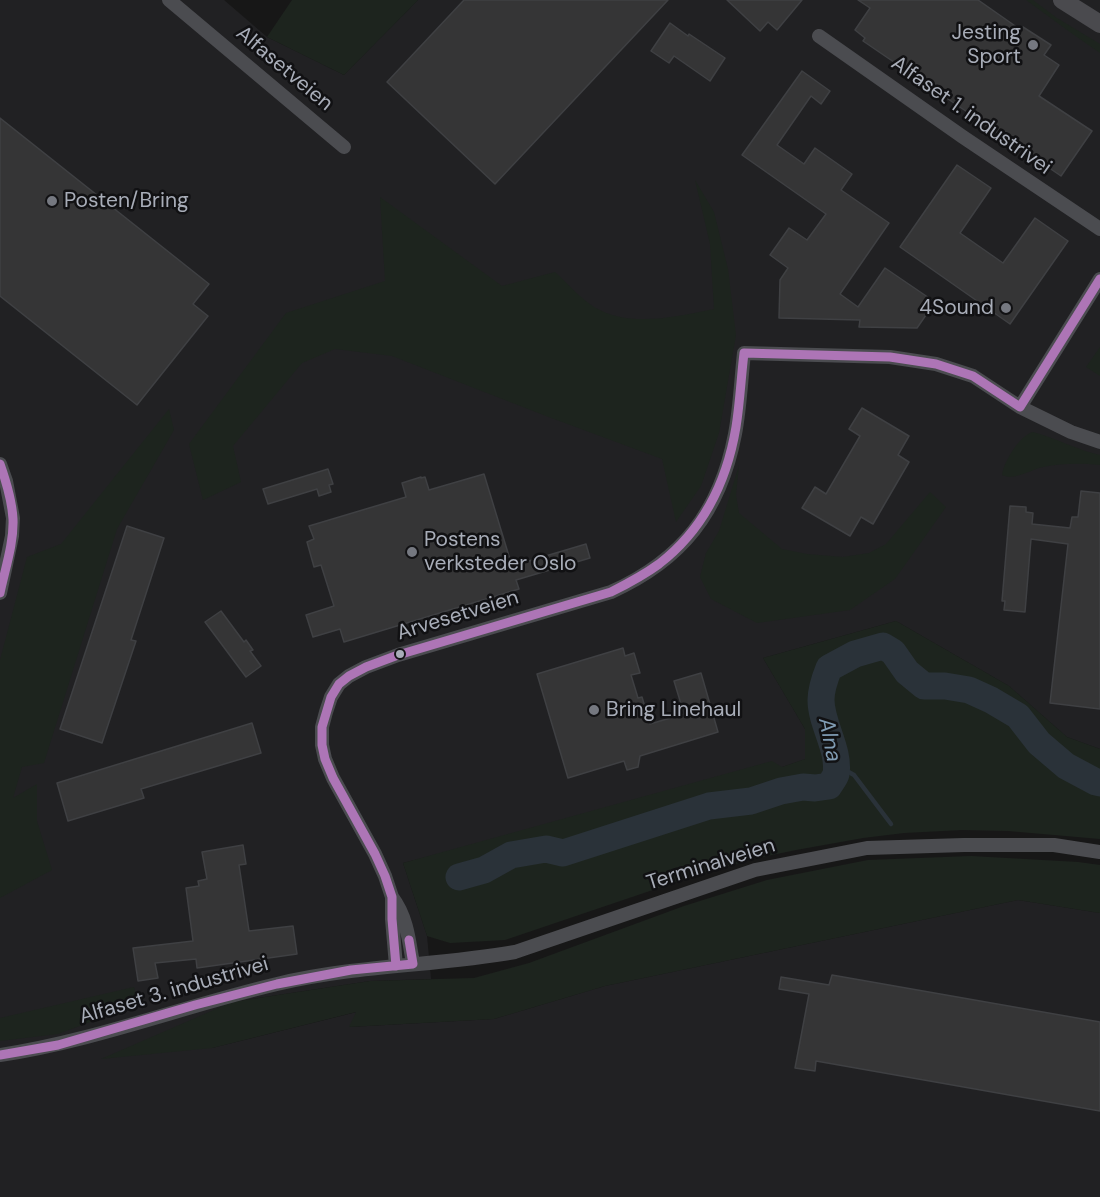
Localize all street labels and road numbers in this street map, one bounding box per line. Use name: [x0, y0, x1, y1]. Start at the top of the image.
street label: Alfasetveien: [230, 21, 338, 117]
street label: Alfaset 1. industrivei: [886, 51, 1056, 181]
street label: Arvesetveien: [394, 586, 522, 646]
street label: Terminalveien: [644, 834, 778, 896]
street label: Alfaset 3. industrivei: [76, 952, 272, 1030]

